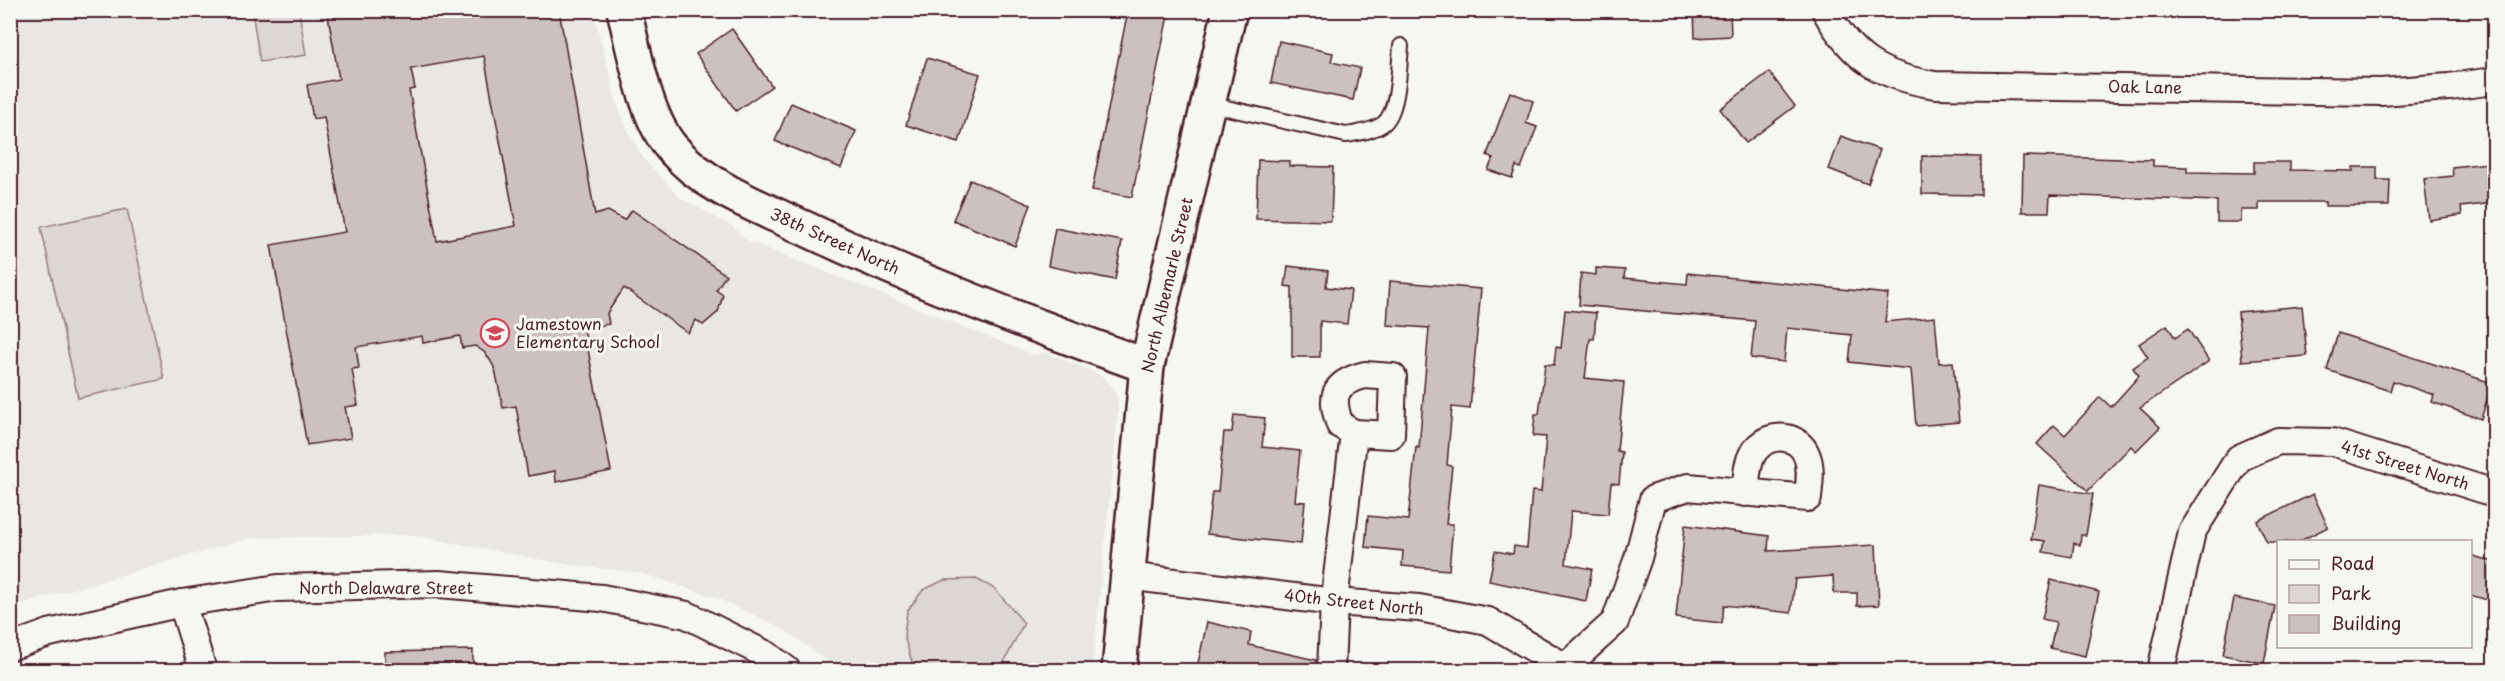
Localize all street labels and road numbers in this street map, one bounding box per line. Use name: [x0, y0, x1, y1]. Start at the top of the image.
street label: Oak Lane: [2108, 73, 2182, 99]
street label: North Albemarle Street: [1134, 194, 1198, 375]
street label: 38th Street North: [767, 201, 904, 279]
street label: 41st Street North: [2338, 433, 2472, 495]
street label: North Delaware Street: [299, 575, 473, 599]
street label: 40th Street North: [1283, 582, 1425, 620]

